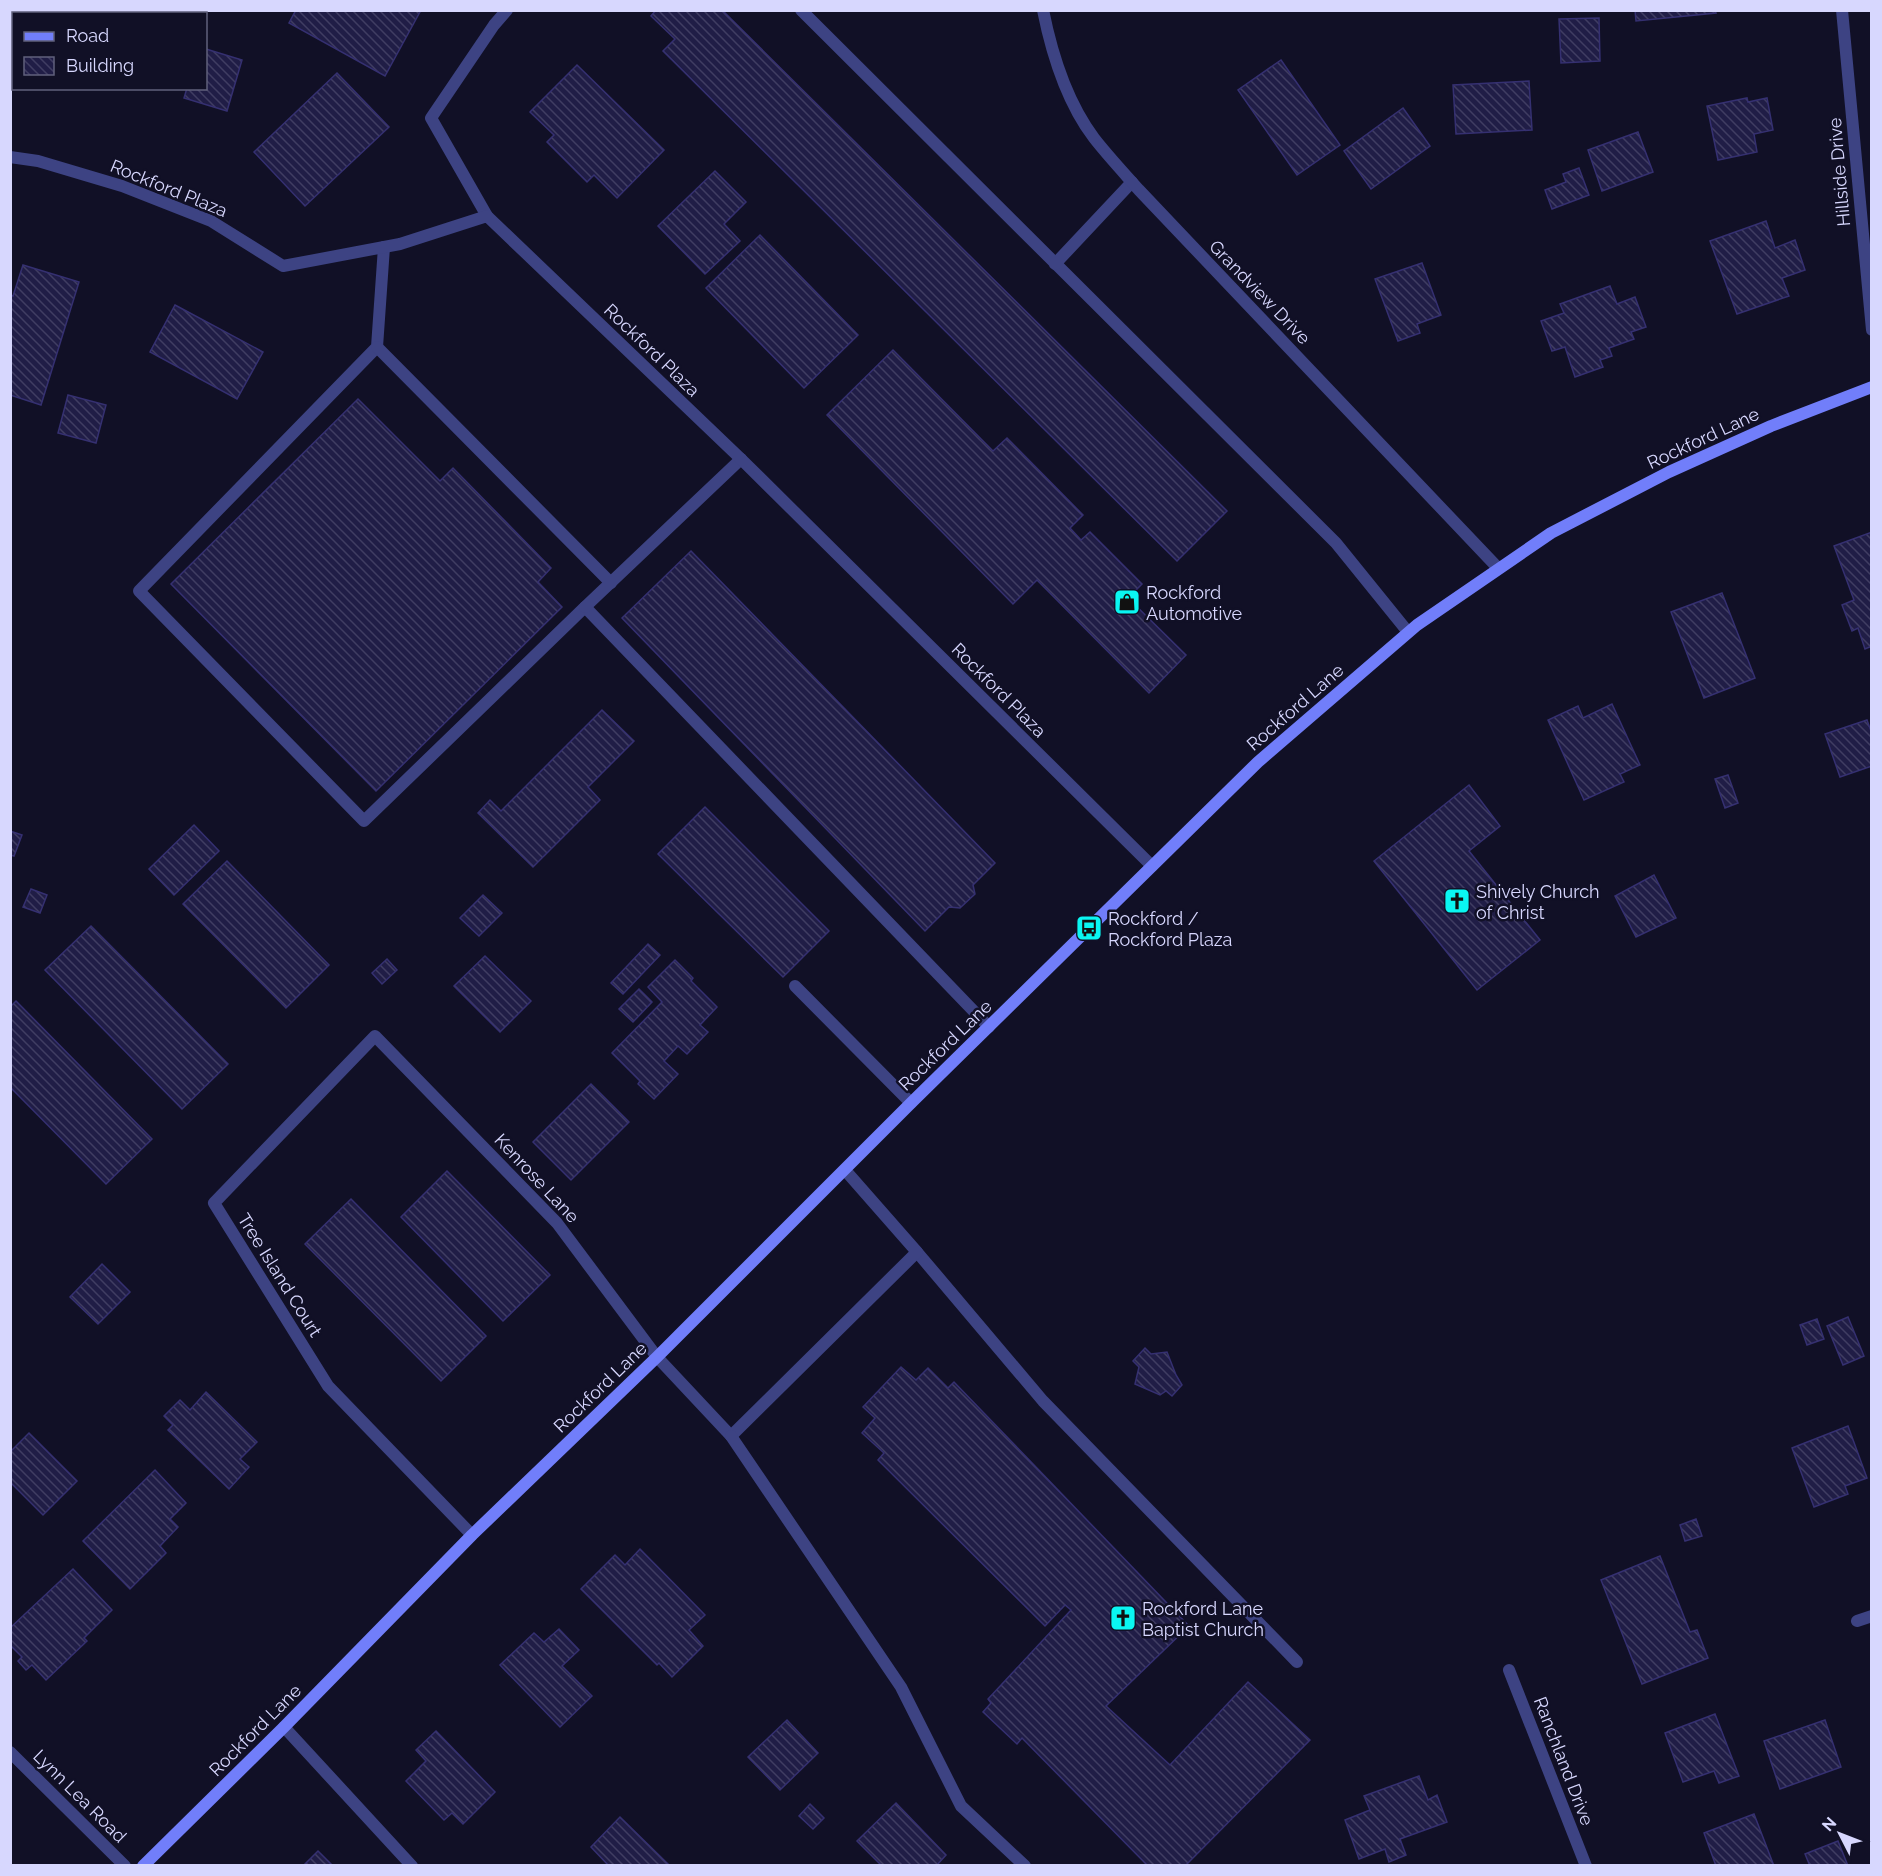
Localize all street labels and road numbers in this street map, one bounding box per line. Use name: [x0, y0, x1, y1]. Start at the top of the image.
street label: Hillside Drive: [1824, 116, 1854, 227]
street label: Rockford Plaza: [107, 155, 231, 221]
street label: Grandview Drive: [1205, 236, 1315, 349]
street label: Rockford Plaza: [600, 299, 704, 401]
street label: Rockford Lane: [1644, 403, 1763, 473]
street label: Rockford Plaza: [948, 639, 1050, 741]
street label: Rockford Lane: [1242, 659, 1348, 755]
street label: Rockford Lane: [894, 995, 996, 1095]
street label: Kenrose Lane: [490, 1129, 584, 1227]
street label: Tree Island Court: [234, 1210, 326, 1340]
street label: Rockford Lane: [549, 1337, 651, 1437]
street label: Rockford Lane: [205, 1679, 306, 1780]
street label: Ranchland Drive: [1530, 1694, 1598, 1829]
street label: Lynn Lea Road: [29, 1745, 131, 1847]

